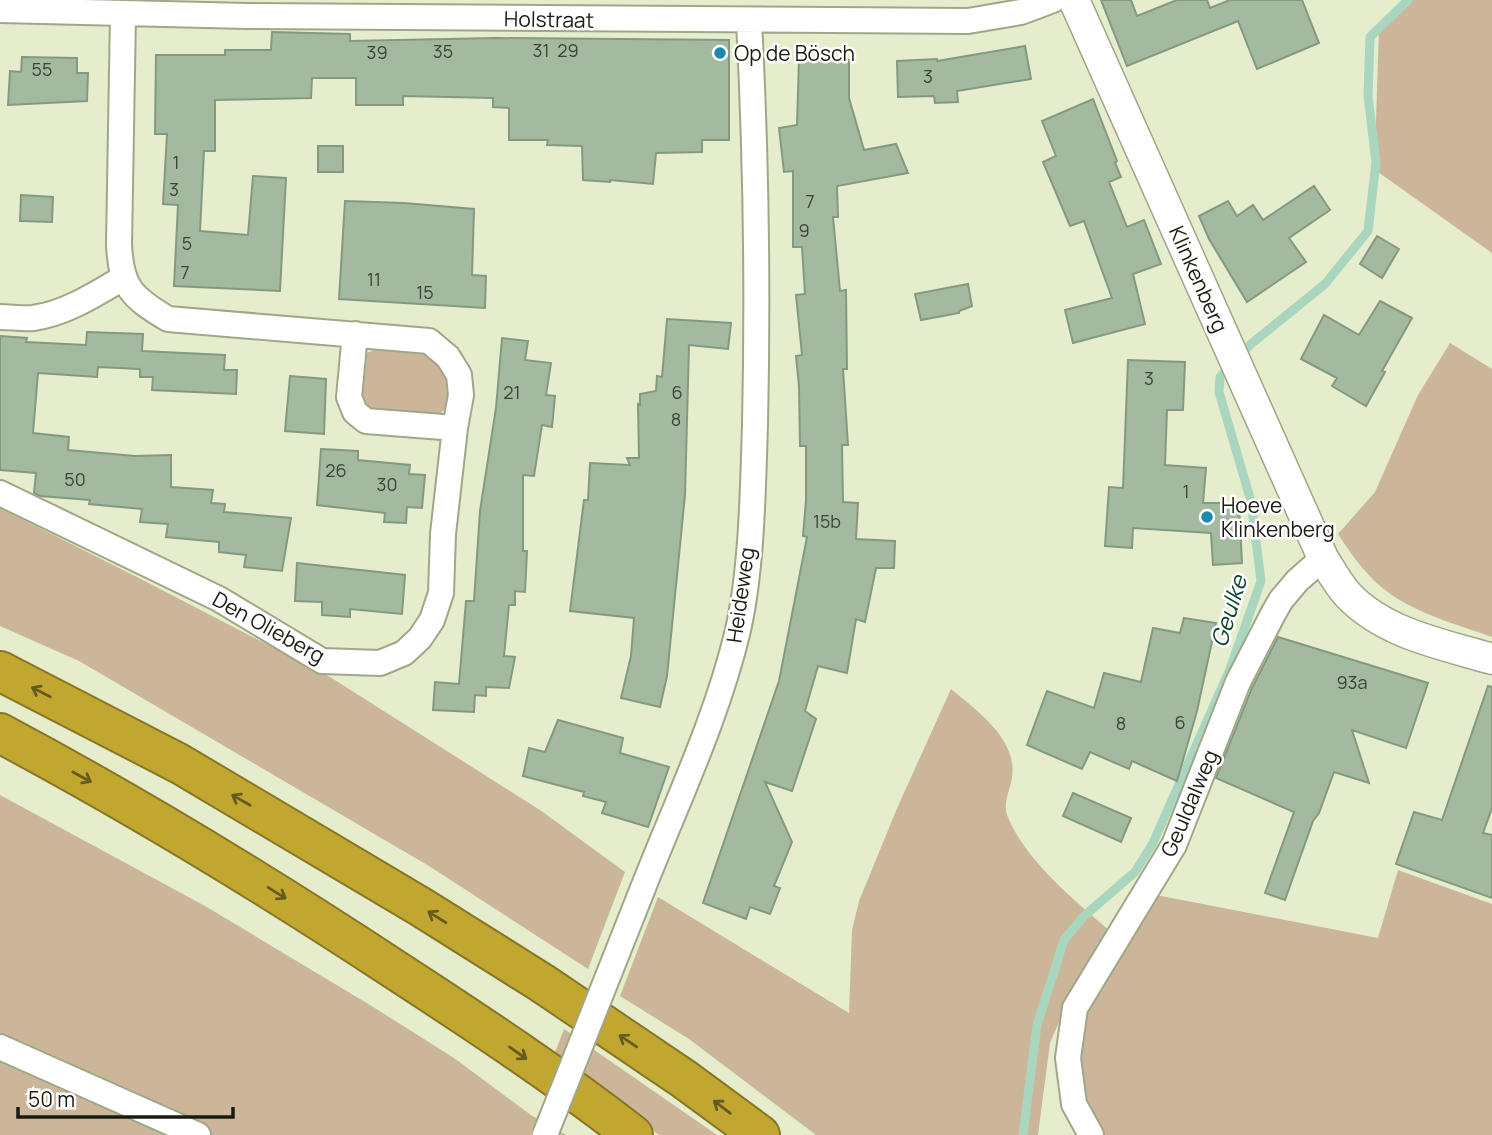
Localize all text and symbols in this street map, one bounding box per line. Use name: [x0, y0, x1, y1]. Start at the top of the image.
street label: Holstraat: [504, 4, 594, 34]
house number: 31: [533, 38, 549, 62]
house number: 29: [557, 38, 579, 62]
house number: 35: [433, 39, 453, 63]
place label: Op de Bösch: [734, 39, 855, 67]
house number: 39: [366, 40, 388, 64]
marker: Op de Bösch: [712, 45, 728, 61]
house number: 55: [32, 57, 52, 81]
house number: 3: [923, 64, 933, 88]
house number: 1: [172, 150, 180, 174]
house number: 3: [169, 177, 179, 201]
house number: 7: [805, 189, 815, 213]
house number: 9: [798, 218, 810, 242]
street label: Klinkenberg: [1163, 221, 1235, 337]
house number: 5: [182, 231, 192, 255]
house number: 7: [180, 260, 190, 284]
house number: 11: [367, 267, 381, 291]
house number: 15: [416, 280, 434, 304]
house number: 3: [1144, 366, 1154, 390]
house number: 21: [503, 380, 521, 404]
house number: 6: [671, 380, 683, 404]
house number: 8: [671, 407, 681, 431]
house number: 26: [325, 458, 347, 482]
house number: 50: [64, 467, 86, 491]
house number: 30: [377, 472, 397, 496]
house number: 1: [1182, 479, 1190, 503]
place label: Hoeve Klinkenberg: [1221, 491, 1335, 543]
house number: 15b: [813, 509, 841, 533]
marker: Hoeve Klinkenberg: [1199, 509, 1215, 525]
street label: Heideweg: [719, 545, 761, 645]
water label: Geulke: [1202, 570, 1254, 651]
street label: Den Olieberg: [208, 585, 330, 669]
house number: 93a: [1336, 670, 1368, 694]
one-way arrow: [32, 685, 52, 699]
house number: 6: [1174, 710, 1186, 734]
house number: 8: [1116, 711, 1126, 735]
street label: Geuldalweg: [1154, 745, 1224, 861]
one-way arrow: [71, 771, 92, 784]
one-way arrow: [232, 793, 252, 807]
one-way arrow: [267, 886, 287, 900]
one-way arrow: [428, 909, 447, 924]
one-way arrow: [619, 1033, 638, 1048]
one-way arrow: [508, 1046, 527, 1060]
scale bar: [18, 1076, 233, 1120]
text: 50 m: [28, 1085, 75, 1113]
one-way arrow: [713, 1100, 732, 1114]

